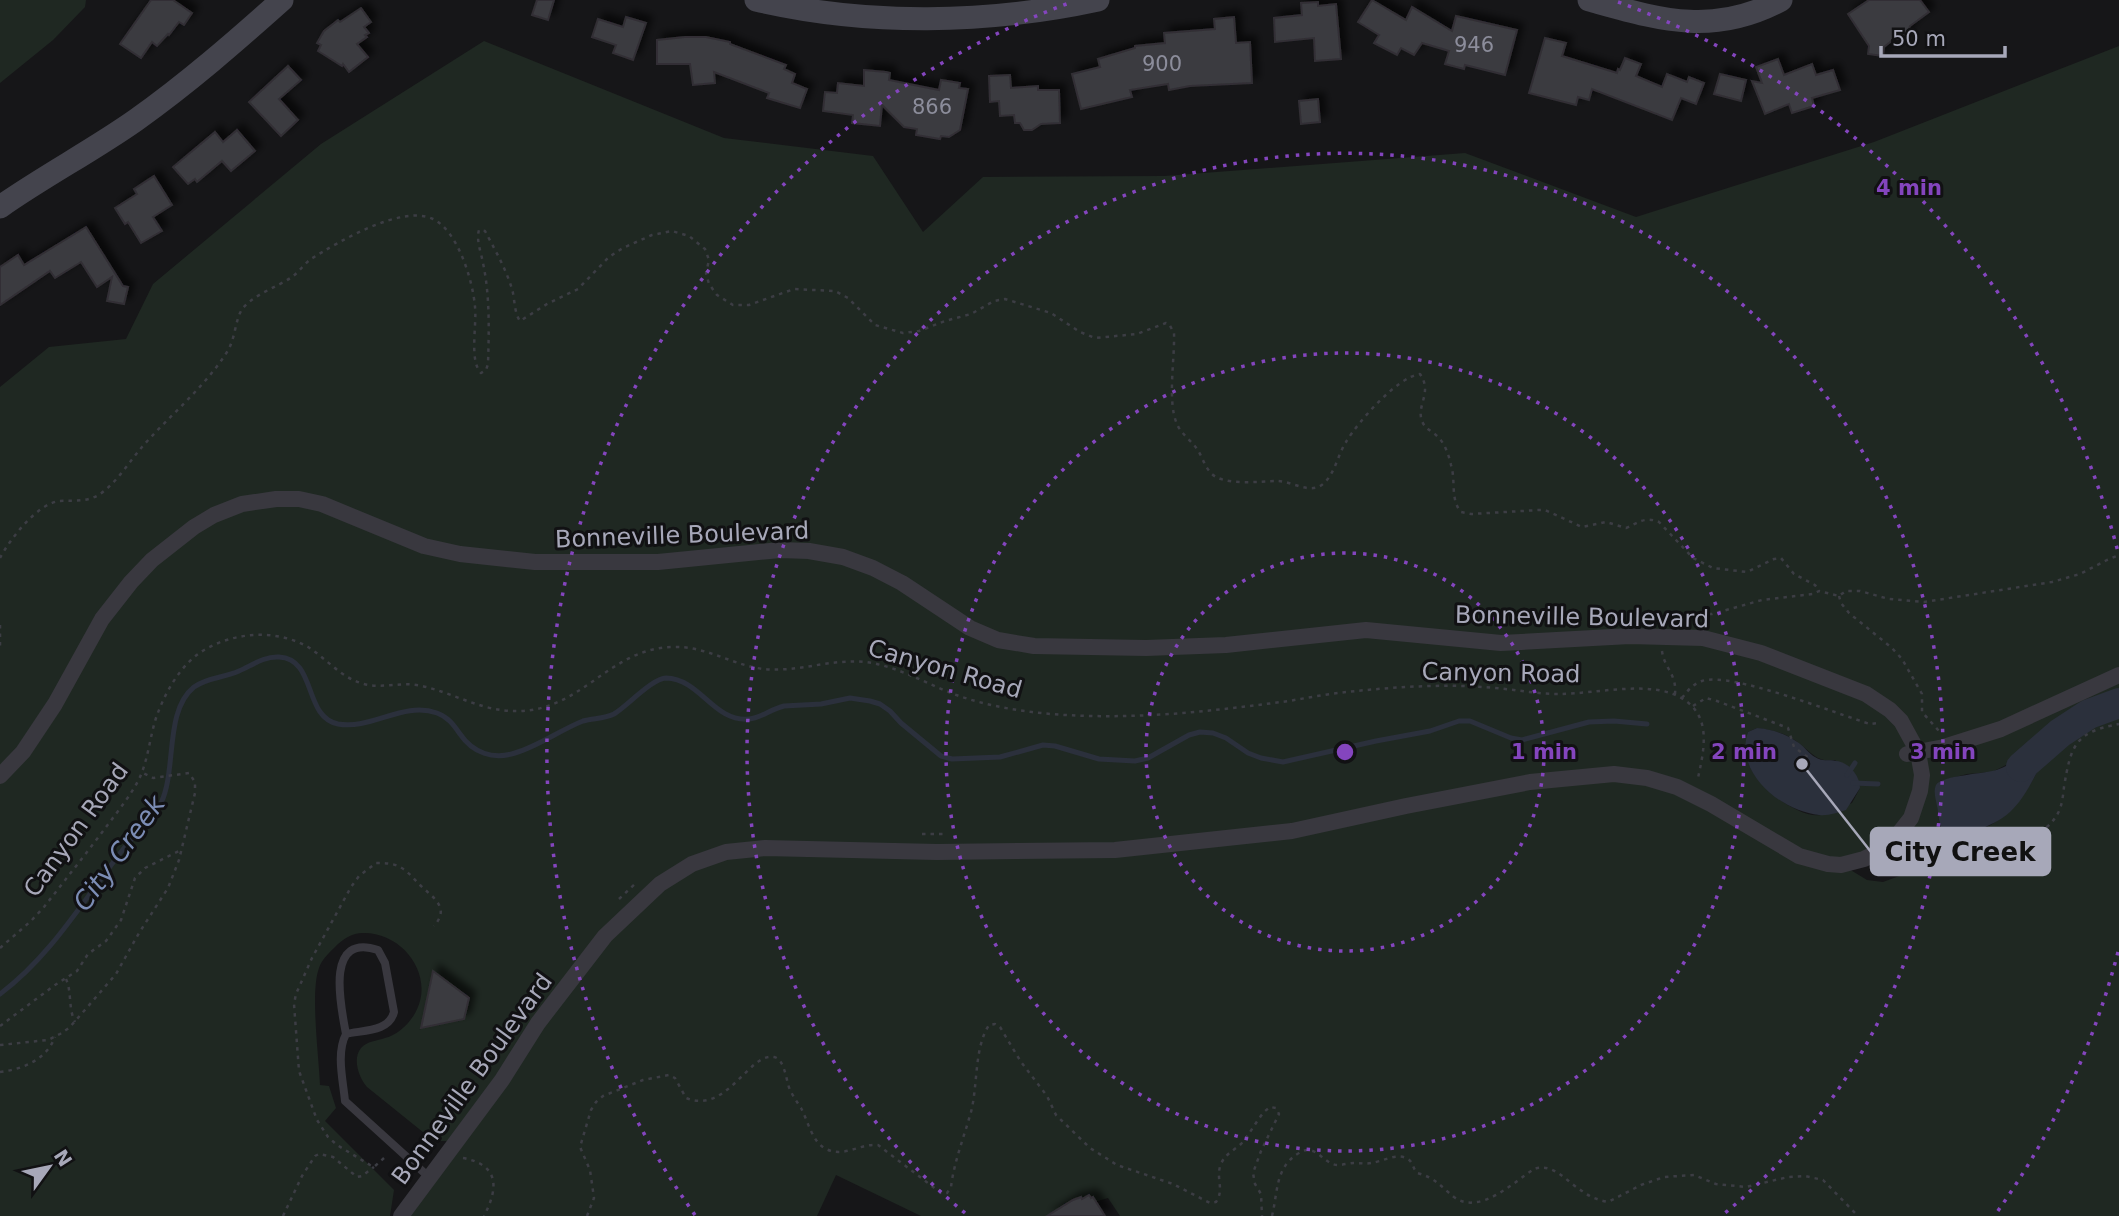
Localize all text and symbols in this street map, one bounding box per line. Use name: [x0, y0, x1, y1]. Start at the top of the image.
scale bar: [1881, 14, 2005, 58]
text: 50 m: [1892, 27, 1946, 51]
house number: 946: [1454, 33, 1494, 57]
house number: 900: [1142, 52, 1182, 76]
house number: 866: [912, 95, 952, 119]
text: 4 min: [1876, 176, 1942, 200]
street label: Bonneville Boulevard: [554, 517, 810, 553]
street label: Bonneville Boulevard: [1455, 601, 1709, 633]
street label: Canyon Road: [865, 634, 1025, 704]
street label: Canyon Road: [1421, 658, 1581, 688]
centre of rings: [1333, 740, 1357, 764]
text: 1 min: [1511, 740, 1577, 764]
text: 2 min: [1711, 740, 1777, 764]
text: 3 min: [1910, 740, 1976, 764]
street label: Canyon Road: [18, 758, 134, 902]
water label: City Creek: [67, 789, 171, 916]
callout: City Creek: [1871, 828, 2050, 875]
text: City Creek: [1885, 837, 2036, 867]
street label: Bonneville Boulevard: [386, 968, 558, 1190]
north arrow: [14, 1132, 84, 1202]
text: N: [50, 1145, 77, 1170]

